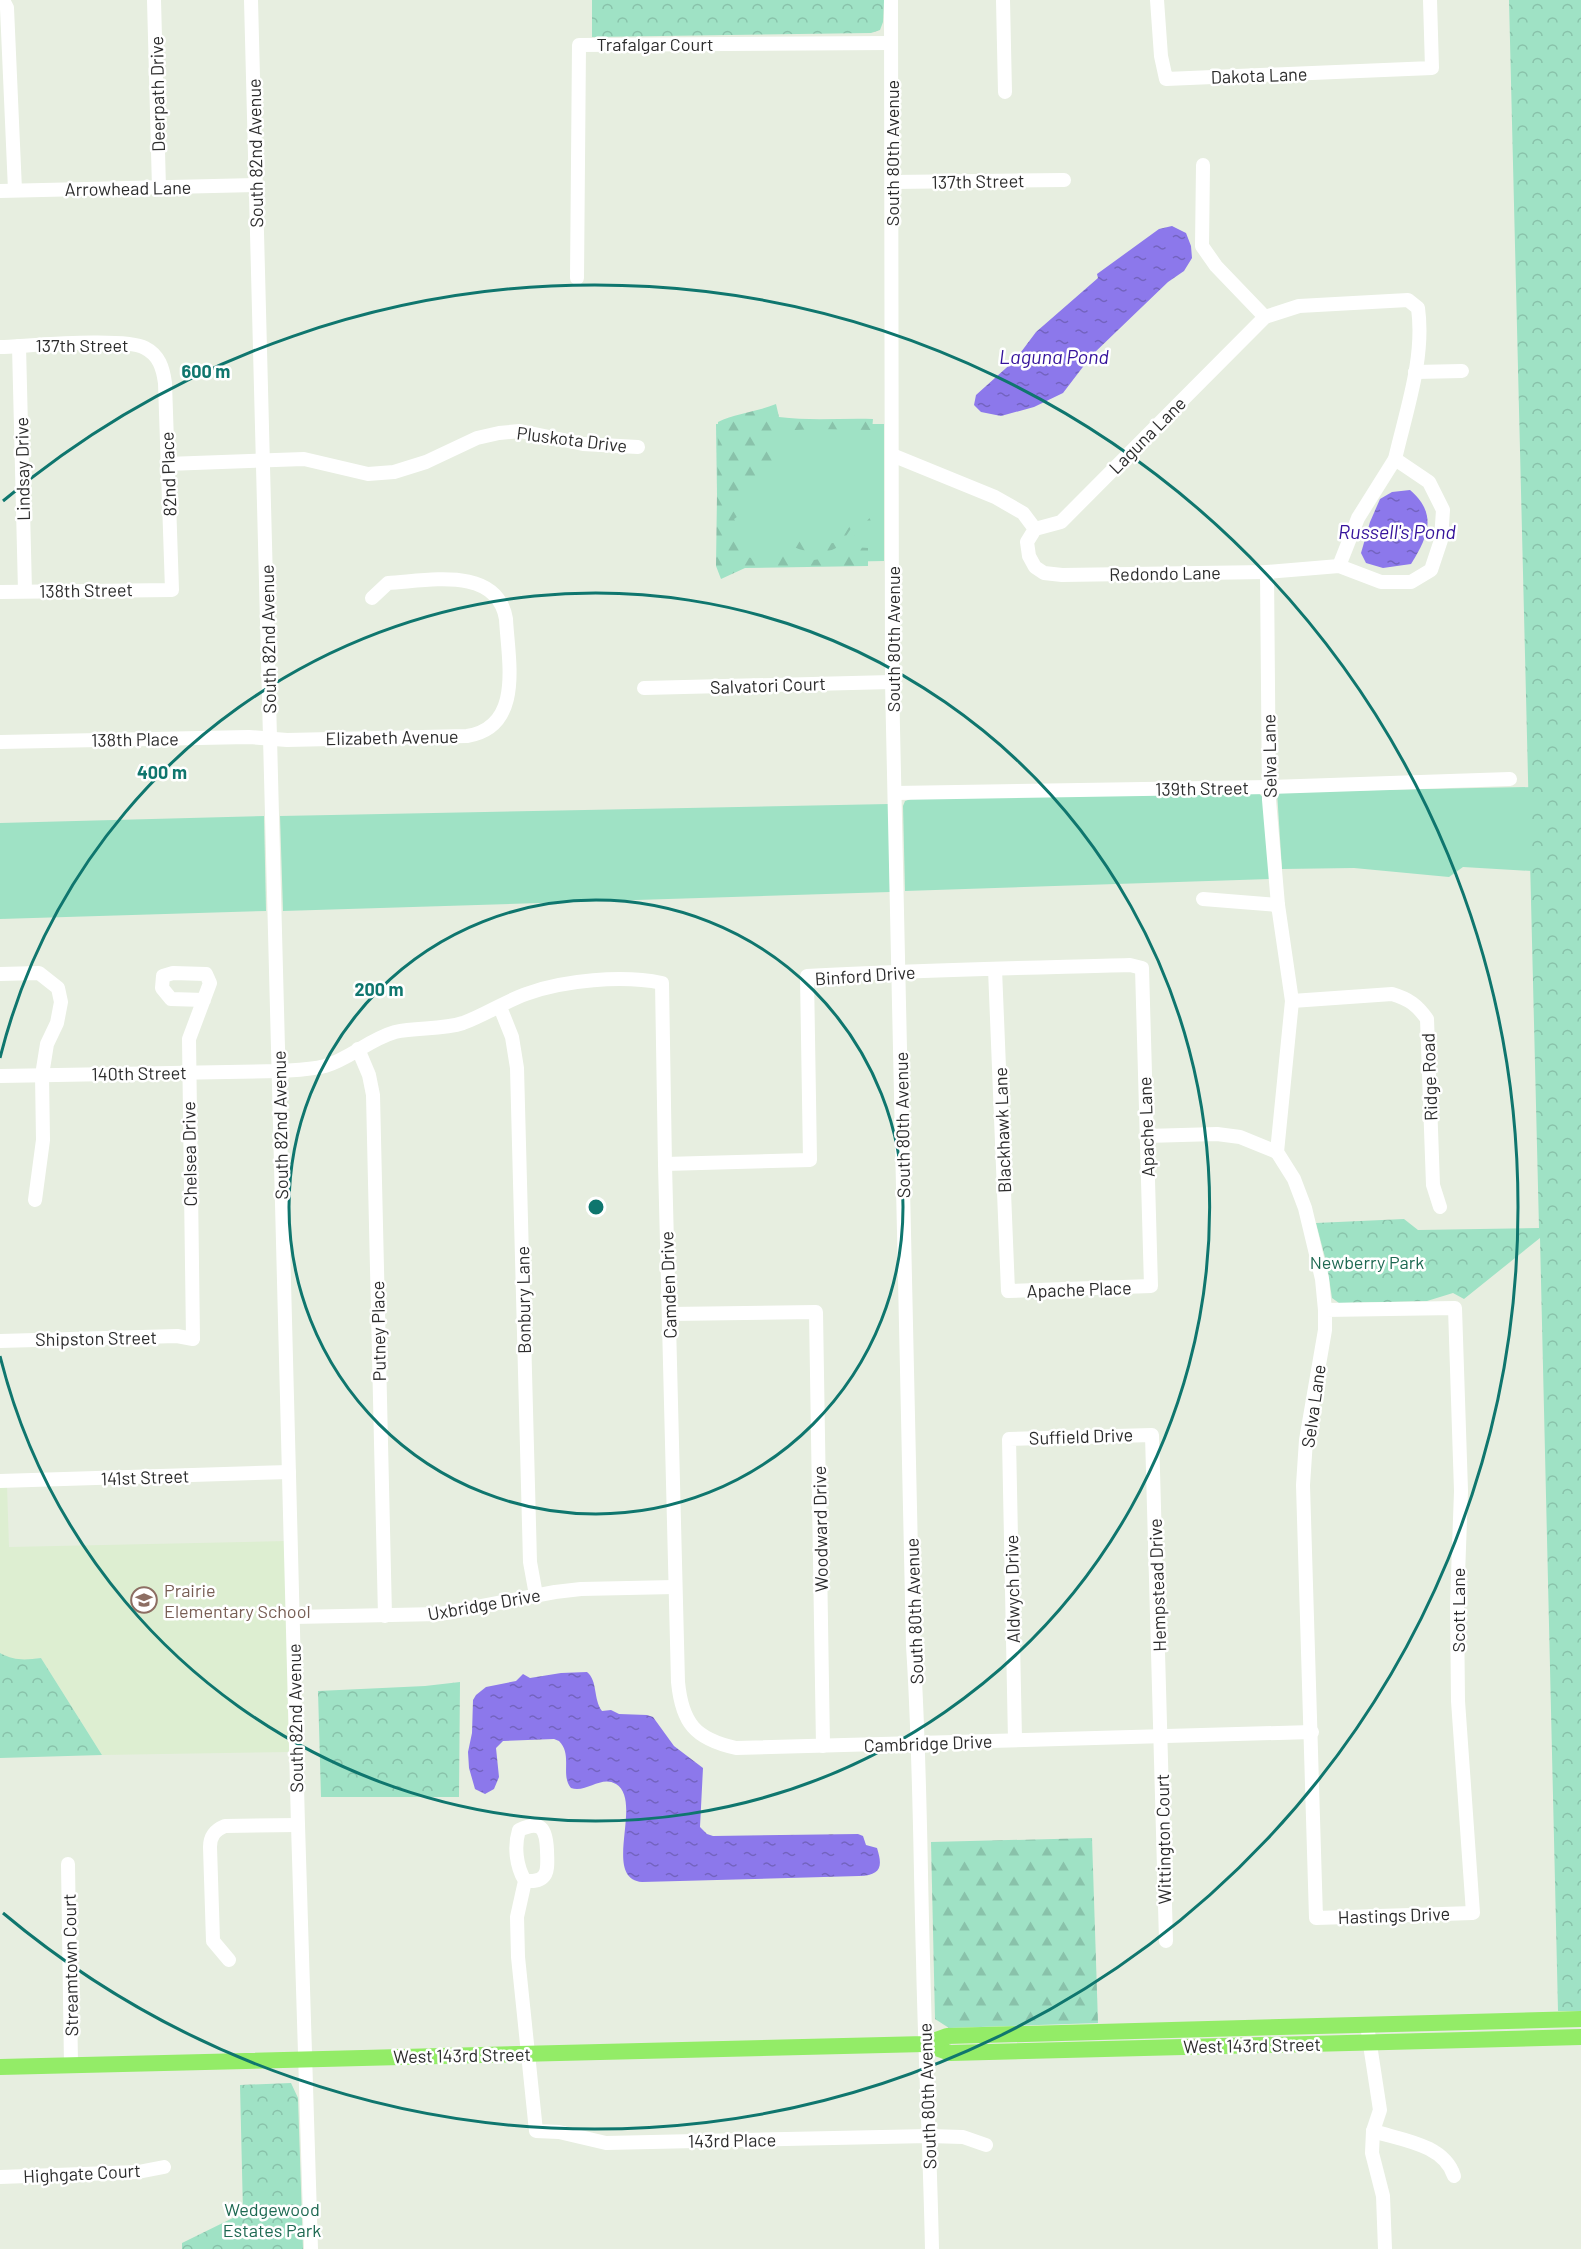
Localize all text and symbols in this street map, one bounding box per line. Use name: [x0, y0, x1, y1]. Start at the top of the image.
street label: Trafalgar Court: [596, 33, 714, 55]
street label: Deerpath Drive: [145, 36, 169, 152]
street label: Dakota Lane: [1210, 62, 1308, 88]
street label: South 82nd Avenue: [243, 78, 267, 228]
street label: South 80th Avenue: [881, 80, 903, 226]
street label: 137th Street: [931, 169, 1025, 193]
street label: Arrowhead Lane: [64, 176, 192, 200]
street label: 137th Street: [35, 334, 129, 356]
water label: Laguna Pond: [999, 344, 1109, 368]
text: 600 m: [182, 360, 230, 382]
street label: Laguna Lane: [1104, 392, 1190, 478]
street label: Lindsay Drive: [10, 417, 34, 521]
street label: Pluskota Drive: [516, 421, 628, 457]
street label: 82nd Place: [156, 431, 180, 517]
water label: Russell's Pond: [1338, 519, 1456, 543]
street label: Redondo Lane: [1109, 561, 1221, 585]
street label: South 82nd Avenue: [256, 564, 280, 714]
street label: South 80th Avenue: [882, 566, 904, 712]
street label: 138th Street: [39, 578, 133, 602]
street label: Salvatori Court: [710, 672, 826, 698]
street label: Selva Lane: [1257, 714, 1281, 798]
street label: Elizabeth Avenue: [325, 725, 459, 749]
street label: 138th Place: [91, 727, 179, 751]
text: 400 m: [137, 761, 187, 783]
street label: 139th Street: [1155, 776, 1249, 800]
street label: Binford Drive: [814, 961, 916, 989]
text: 200 m: [354, 978, 404, 1000]
street label: Ridge Road: [1416, 1033, 1442, 1121]
street label: South 82nd Avenue: [268, 1050, 292, 1200]
street label: South 80th Avenue: [890, 1052, 914, 1198]
street label: 140th Street: [91, 1061, 187, 1085]
street label: Blackhawk Lane: [989, 1067, 1015, 1193]
street label: Apache Lane: [1133, 1076, 1159, 1178]
street label: Chelsea Drive: [177, 1101, 201, 1207]
centre of rings: [586, 1197, 606, 1217]
street label: Camden Drive: [655, 1231, 681, 1339]
street label: Bonbury Lane: [511, 1246, 535, 1354]
park label: Newberry Park: [1310, 1251, 1424, 1273]
street label: Apache Place: [1026, 1276, 1132, 1302]
street label: Putney Place: [366, 1281, 390, 1381]
street label: Shipston Street: [35, 1326, 157, 1350]
street label: Selva Lane: [1296, 1363, 1330, 1449]
street label: Suffield Drive: [1028, 1423, 1134, 1449]
street label: 141st Street: [100, 1464, 190, 1490]
street label: Woodward Drive: [808, 1466, 832, 1592]
street label: Hempstead Drive: [1144, 1518, 1170, 1652]
street label: Aldwych Drive: [1000, 1534, 1024, 1644]
street label: South 80th Avenue: [900, 1537, 928, 1685]
street label: Scott Lane: [1447, 1568, 1469, 1652]
place label: Prairie Elementary School: [164, 1579, 311, 1622]
street label: Uxbridge Drive: [426, 1583, 542, 1625]
school or university icon: Prairie Elementary School: [129, 1585, 159, 1615]
street label: South 82nd Avenue: [283, 1643, 307, 1793]
street label: Cambridge Drive: [863, 1730, 993, 1756]
street label: Wittington Court: [1151, 1774, 1175, 1904]
street label: Streamtown Court: [58, 1893, 82, 2037]
street label: Hastings Drive: [1337, 1902, 1451, 1928]
street label: South 80th Avenue: [913, 2022, 941, 2170]
street label: West 143rd Street: [1183, 2033, 1321, 2057]
street label: West 143rd Street: [393, 2043, 531, 2067]
street label: 143rd Place: [688, 2128, 776, 2152]
street label: Highgate Court: [23, 2159, 141, 2187]
park label: Wedgewood Estates Park: [223, 2198, 321, 2241]

